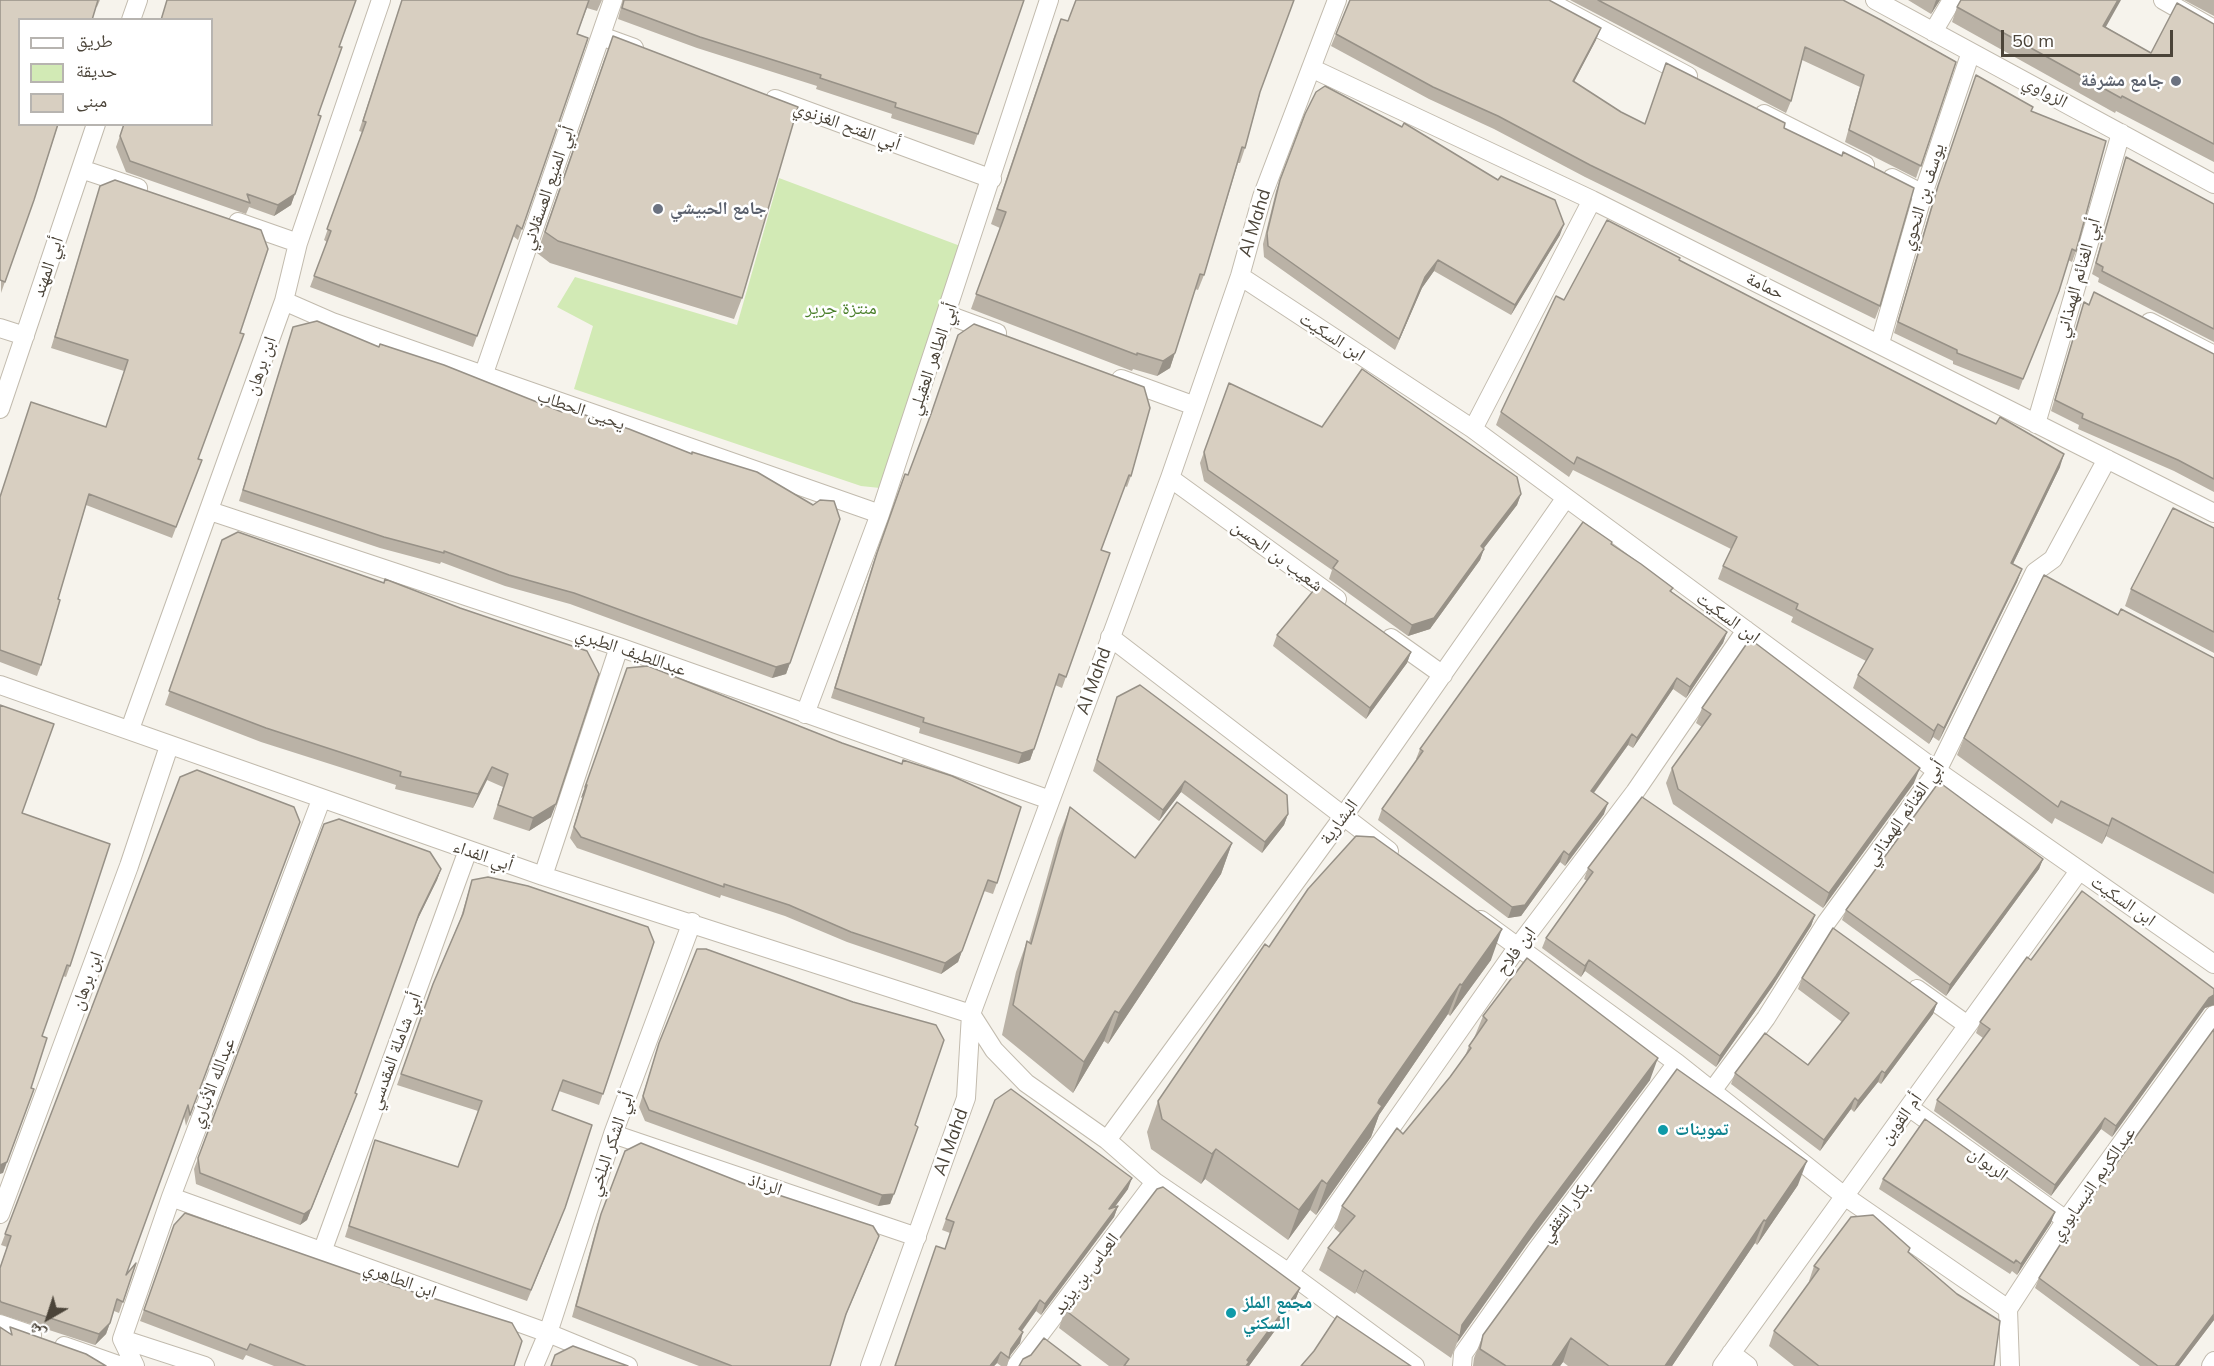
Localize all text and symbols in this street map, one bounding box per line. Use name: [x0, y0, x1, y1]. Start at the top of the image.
legend: [18, 18, 213, 126]
scale bar: [2004, 18, 2176, 56]
text: طريق: [76, 29, 113, 52]
text: 50 m: [2012, 29, 2054, 52]
text: حديقة: [76, 59, 117, 82]
place label: جامع مشرفة: [2081, 70, 2164, 92]
street label: الزواوي: [2019, 71, 2071, 113]
marker: جامع مشرفة: [2169, 74, 2183, 88]
text: مبنى: [76, 89, 107, 112]
street label: أبي الفتح الغزنوي: [791, 97, 903, 155]
street label: أبي المنيع العسقلاني: [517, 123, 579, 253]
street label: يوسف بن النحوي: [1896, 141, 1950, 253]
street label: Al Mahd: [1234, 186, 1276, 260]
place label: جامع الحبيشي: [670, 198, 766, 220]
marker: جامع الحبيشي: [651, 202, 665, 216]
street label: أبي الغنائم الهمذاني: [2051, 216, 2105, 340]
street label: أبي المهند: [28, 234, 68, 300]
street label: حمامة: [1742, 268, 1788, 304]
park label: منتزة جرير: [805, 298, 877, 320]
street label: أبي الطاهر العقيلي: [904, 300, 962, 418]
street label: ابن السكيت: [1295, 308, 1369, 366]
street label: ابن برهان: [241, 334, 281, 398]
street label: يحيى الحطاب: [534, 385, 628, 435]
street label: شعيب بن الحسن: [1227, 516, 1327, 596]
street label: ابن السكيت: [1692, 588, 1764, 648]
street label: عبداللطيف الطبري: [573, 623, 689, 681]
street label: Al Mahd: [1072, 645, 1116, 717]
street label: أبي الغنائم الهمذاني: [1861, 756, 1949, 870]
street label: البشارية: [1315, 795, 1363, 849]
street label: أبي الفداء: [450, 836, 516, 876]
street label: ابن السكيت: [2087, 871, 2159, 931]
street label: ابن فلاح: [1491, 923, 1541, 979]
street label: ابن برهان: [66, 949, 108, 1013]
street label: أبي شاملة المقدسي: [364, 989, 426, 1113]
street label: عبدالله الأنباري: [186, 1035, 240, 1131]
street label: أبي الشكر البلخي: [583, 1089, 639, 1199]
street label: أم القوين: [1875, 1089, 1927, 1149]
street label: Al Mahd: [929, 1106, 973, 1178]
place label: تموينات: [1675, 1119, 1729, 1141]
marker: تموينات: [1656, 1123, 1670, 1137]
street label: عبدالكريم النيسابوري: [2046, 1123, 2140, 1245]
street label: الربوان: [1964, 1142, 2012, 1186]
street label: الرذاذ: [745, 1169, 785, 1201]
street label: بكار الثقفي: [1535, 1177, 1595, 1247]
street label: العباس بن يزيد: [1048, 1229, 1124, 1319]
street label: ابن الطاهري: [361, 1257, 439, 1303]
north arrow: [18, 1288, 78, 1348]
place label: مجمع الملز السكني: [1243, 1292, 1312, 1334]
marker: مجمع الملز السكني: [1224, 1306, 1238, 1320]
text: ش: [24, 1319, 50, 1345]

